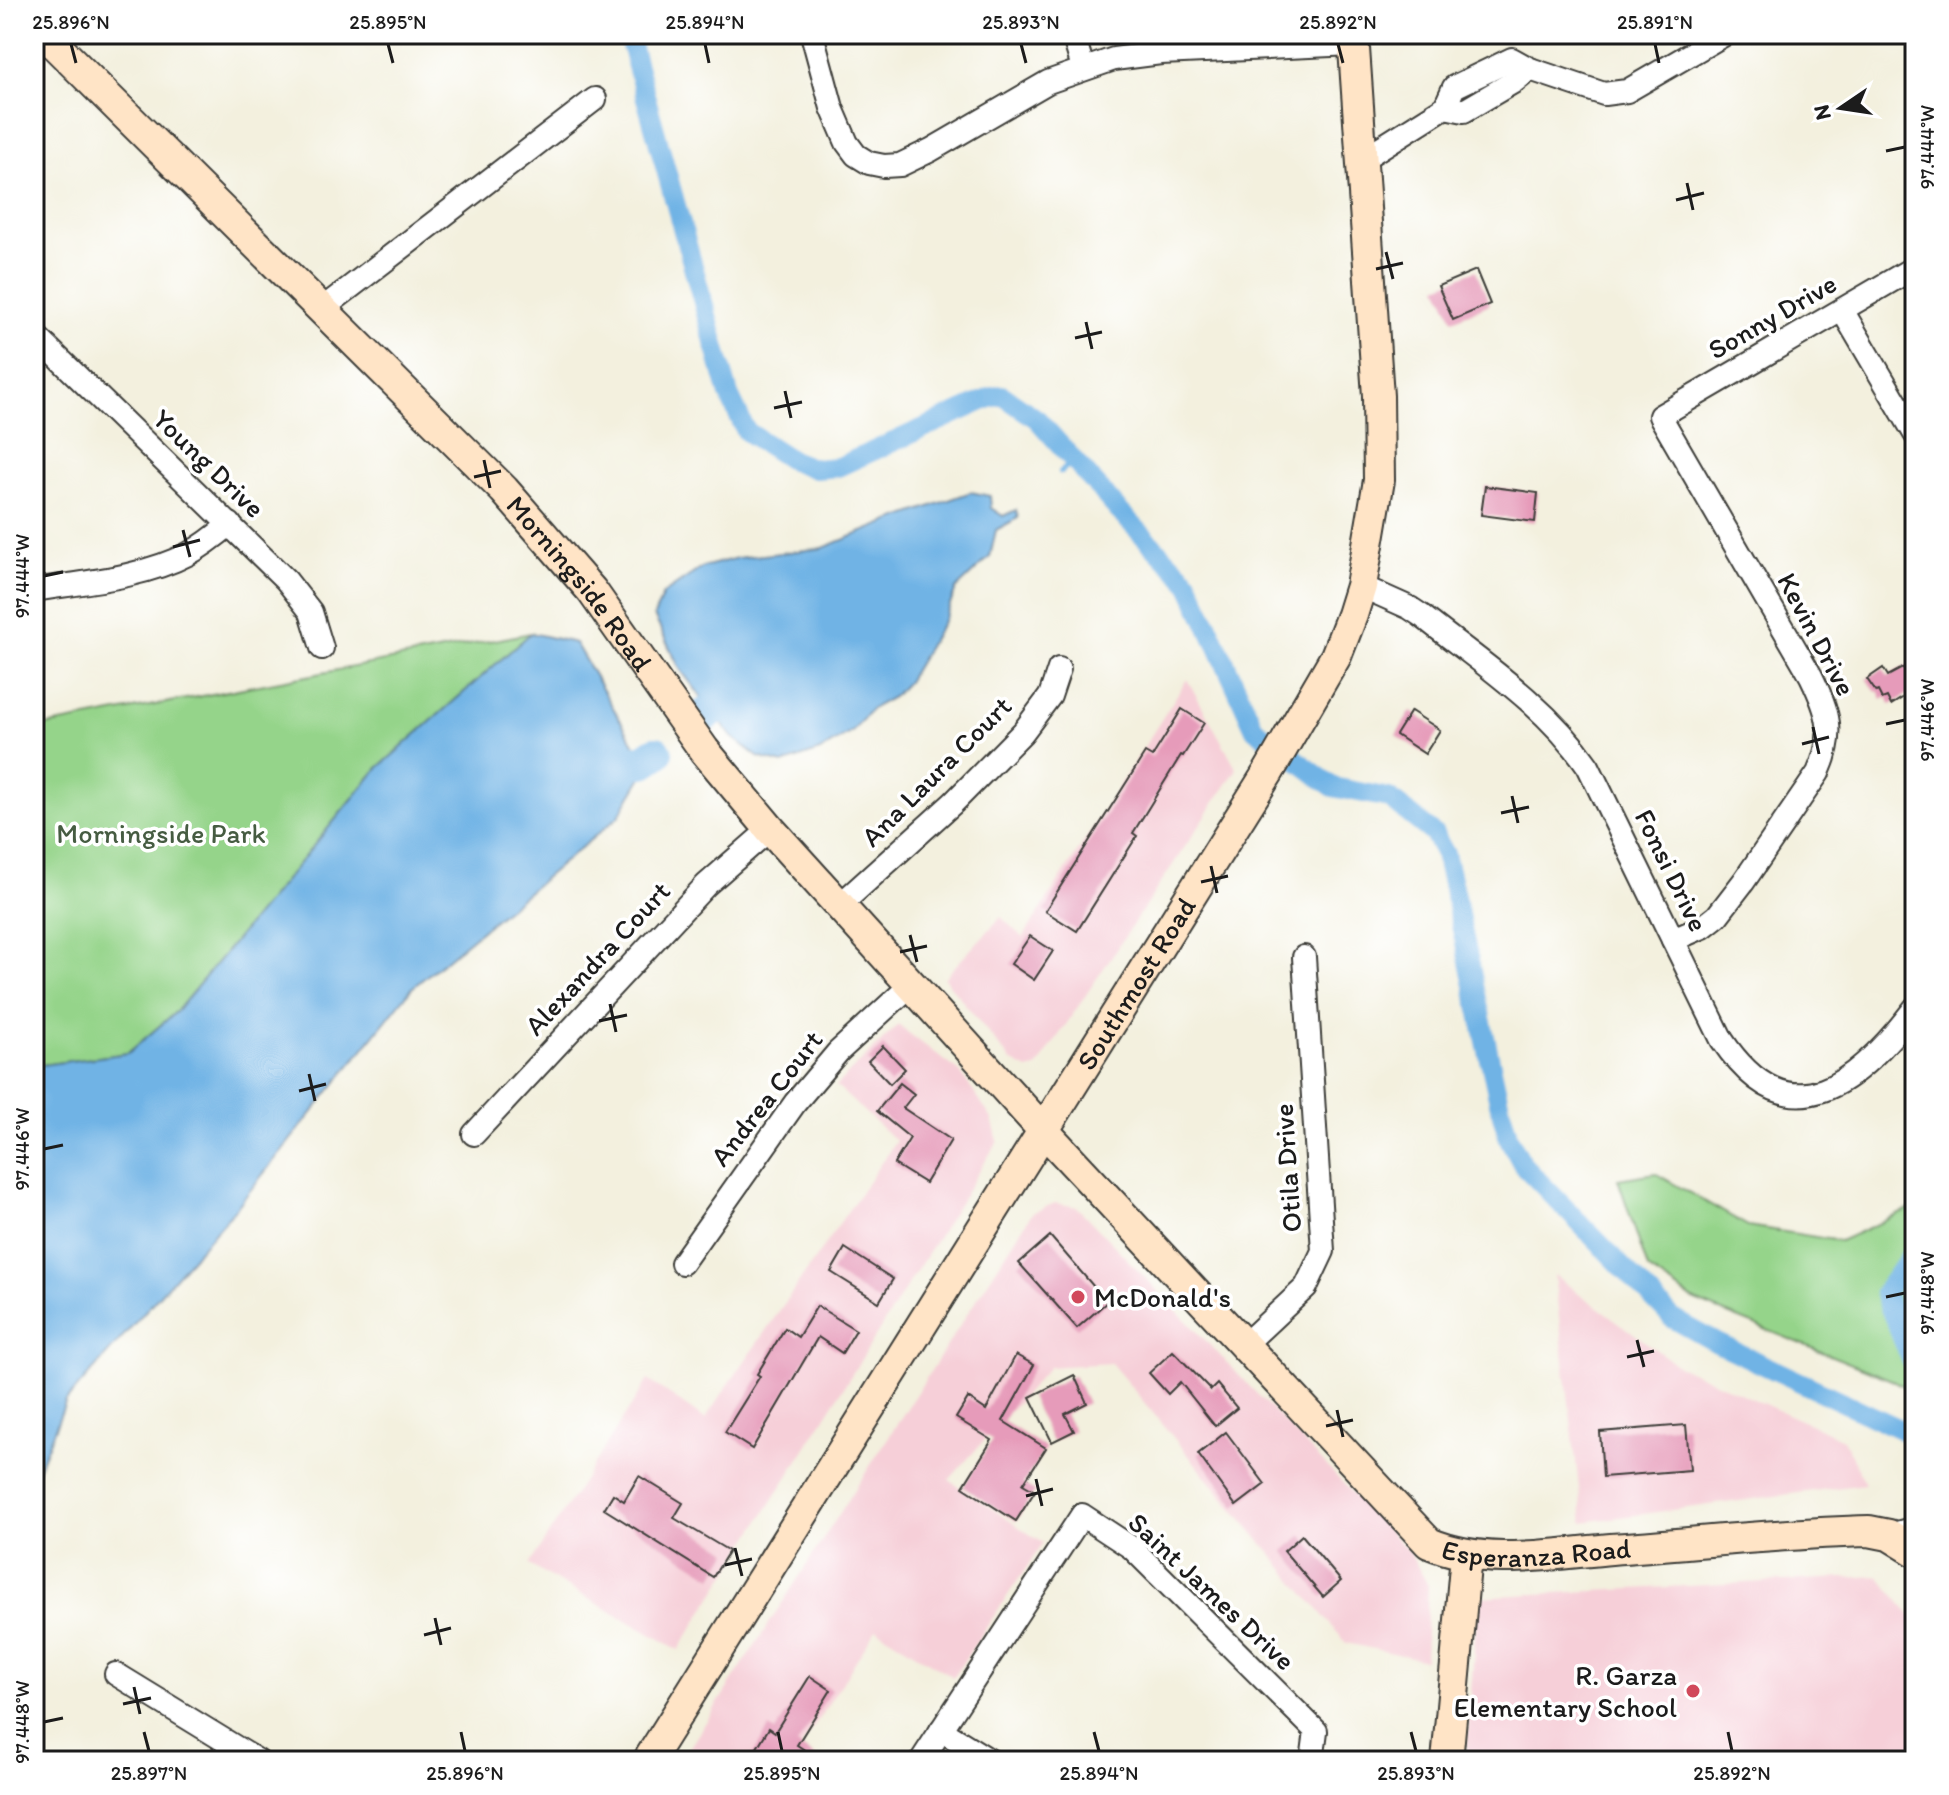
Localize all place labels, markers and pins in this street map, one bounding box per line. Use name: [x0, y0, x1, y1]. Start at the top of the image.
place label: McDonald's: [1094, 1280, 1231, 1314]
marker: McDonald's: [1069, 1288, 1087, 1306]
place label: R. Garza Elementary School: [1454, 1658, 1677, 1724]
marker: R. Garza Elementary School: [1684, 1682, 1702, 1700]

